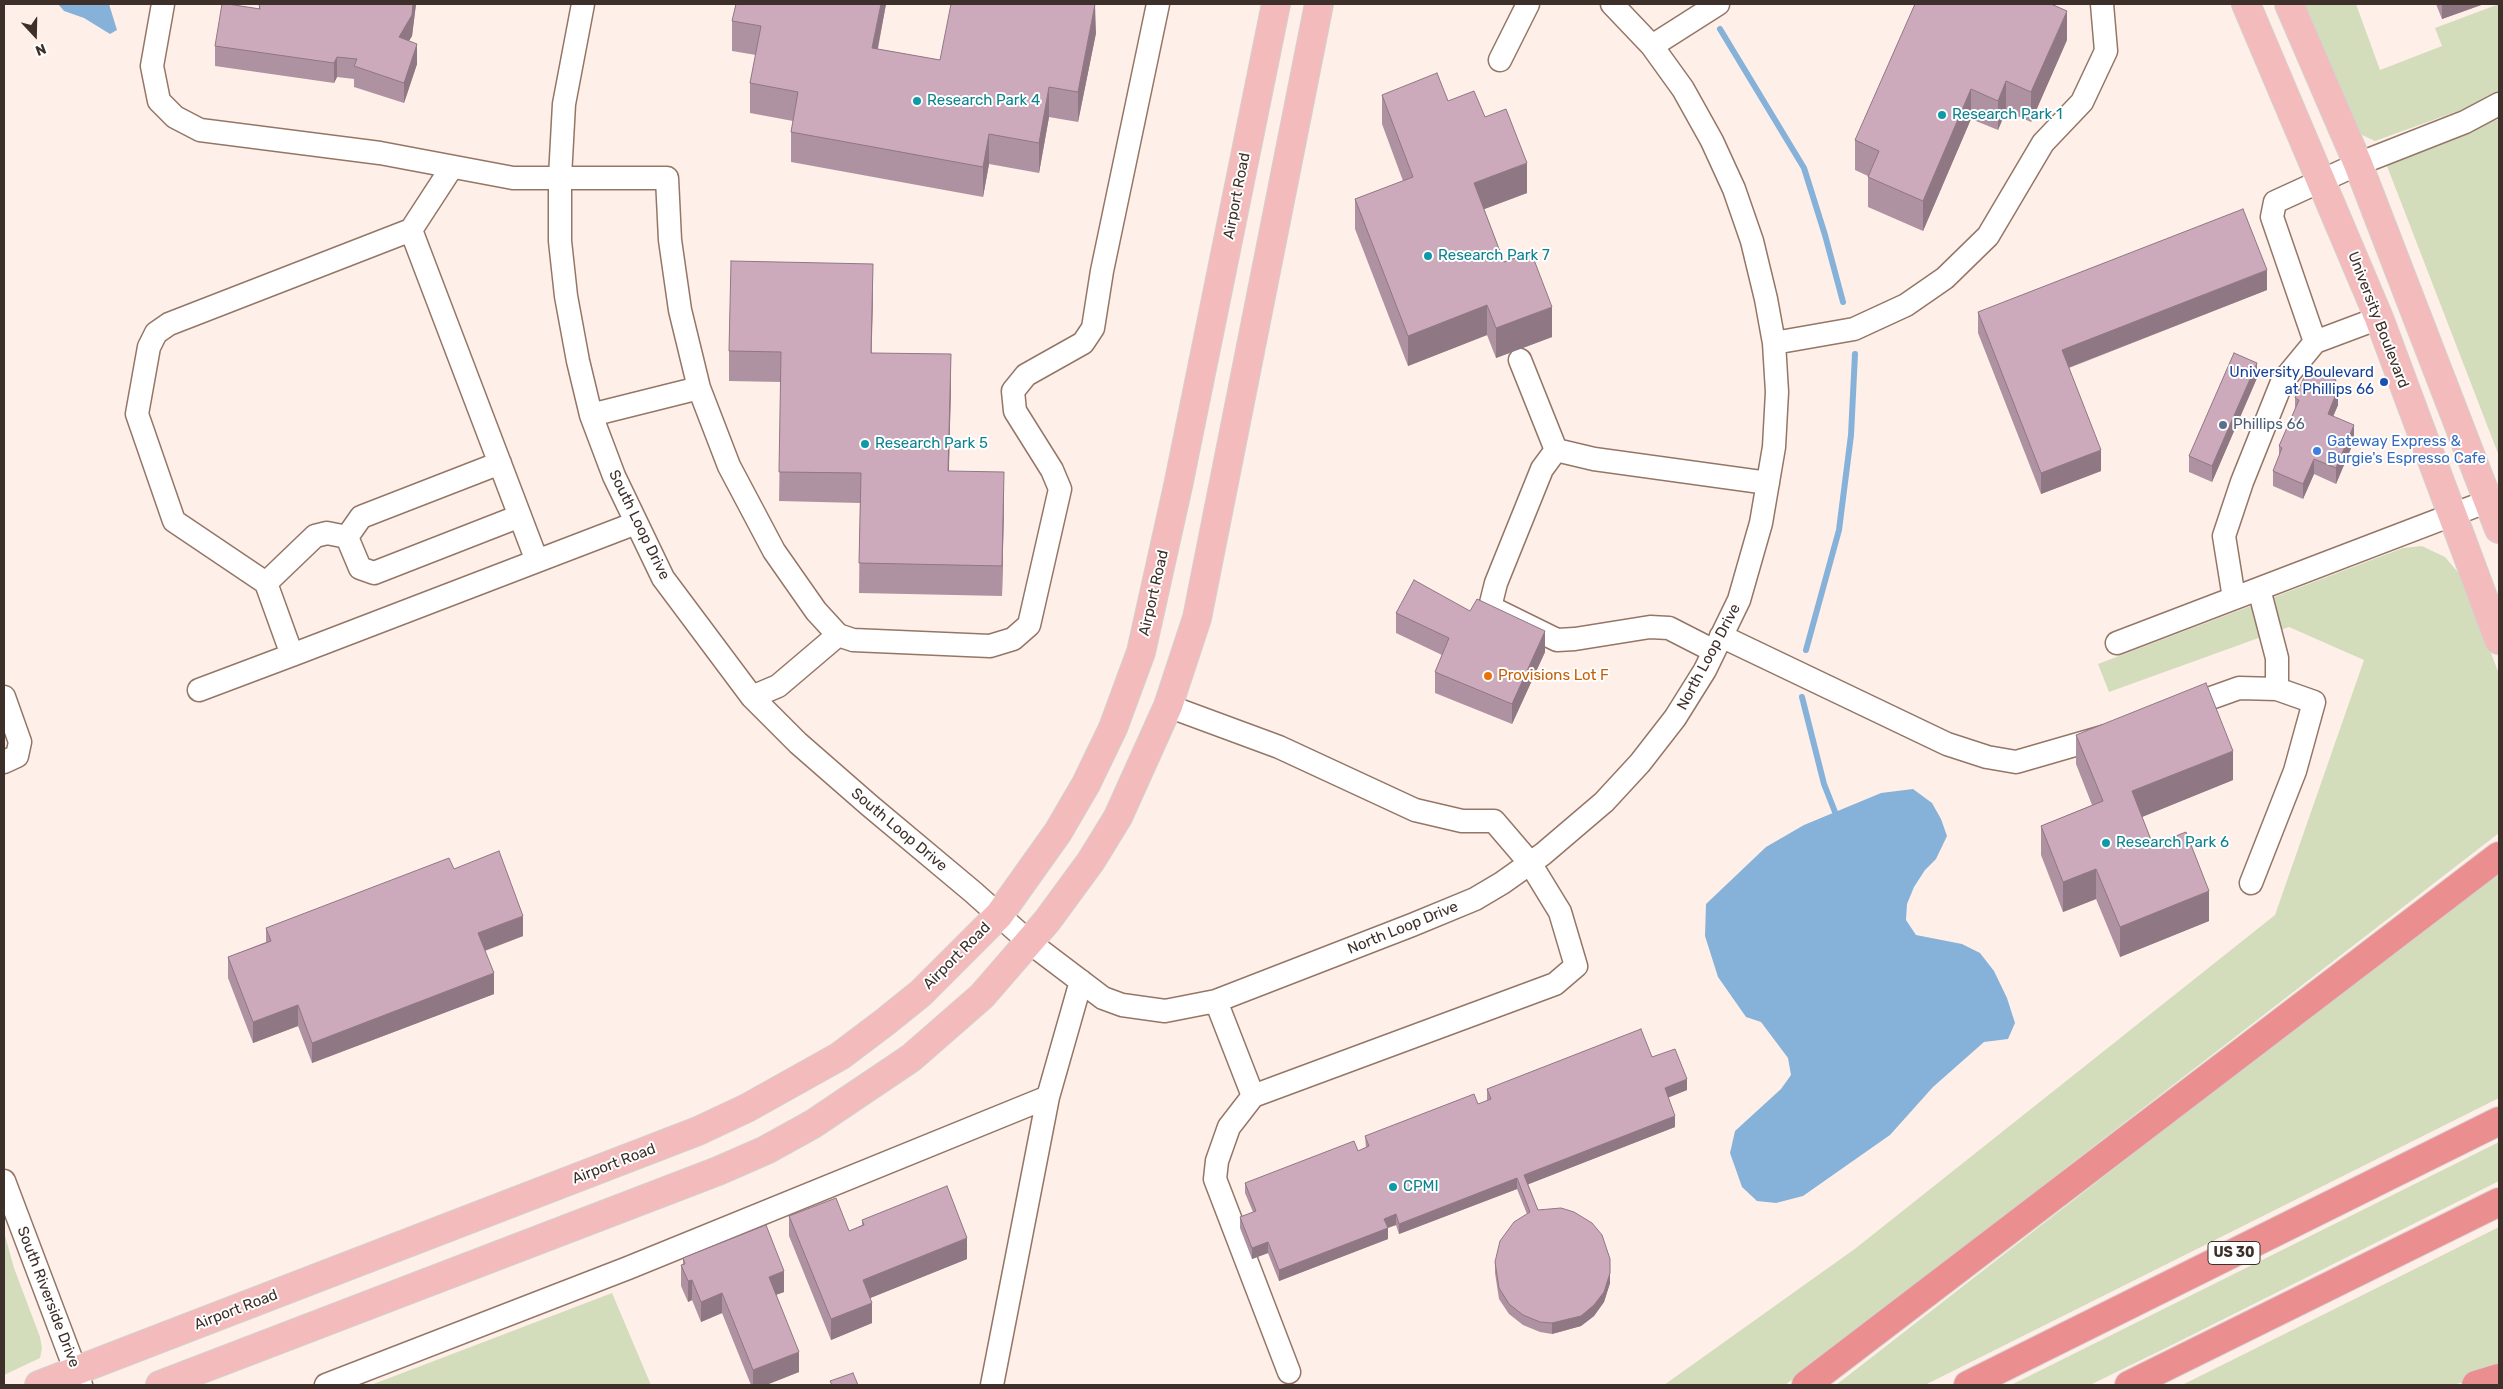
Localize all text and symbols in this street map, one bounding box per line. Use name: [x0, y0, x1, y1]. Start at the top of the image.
north arrow: [10, 10, 60, 60]
text: N: [33, 40, 48, 59]
place label: Research Park 4: [927, 92, 1040, 110]
marker: Research Park 4: [911, 95, 923, 107]
place label: Research Park 1: [1952, 106, 2062, 124]
marker: Research Park 1: [1936, 109, 1948, 121]
street label: Airport Road: [1220, 151, 1254, 241]
place label: Research Park 7: [1438, 247, 1550, 265]
street label: University Boulevard: [2344, 249, 2412, 391]
marker: Research Park 7: [1422, 250, 1434, 262]
place label: University Boulevard at Phillips 66: [2229, 364, 2374, 399]
marker: University Boulevard at Phillips 66: [2378, 376, 2390, 388]
place label: Phillips 66: [2233, 416, 2305, 434]
marker: Phillips 66: [2217, 419, 2229, 431]
place label: Gateway Express & Burgie's Espresso Cafe: [2327, 433, 2486, 468]
place label: Research Park 5: [875, 435, 988, 453]
marker: Research Park 5: [859, 438, 871, 450]
marker: Gateway Express & Burgie's Espresso Cafe: [2311, 445, 2323, 457]
street label: South Loop Drive: [605, 467, 673, 583]
street label: Airport Road: [1135, 548, 1173, 638]
street label: North Loop Drive: [1673, 601, 1745, 713]
place label: Provisions Lot F: [1498, 667, 1609, 685]
marker: Provisions Lot F: [1482, 670, 1494, 682]
street label: South Loop Drive: [847, 785, 951, 875]
place label: Research Park 6: [2116, 834, 2229, 852]
marker: Research Park 6: [2100, 837, 2112, 849]
street label: North Loop Drive: [1345, 898, 1461, 958]
street label: Airport Road: [920, 919, 994, 993]
street label: Airport Road: [570, 1140, 658, 1188]
place label: CPMI: [1403, 1178, 1439, 1196]
marker: CPMI: [1387, 1181, 1399, 1193]
street label: South Riverside Drive: [13, 1224, 83, 1370]
road number: US 30: [2208, 1242, 2260, 1264]
street label: Airport Road: [192, 1286, 280, 1334]

